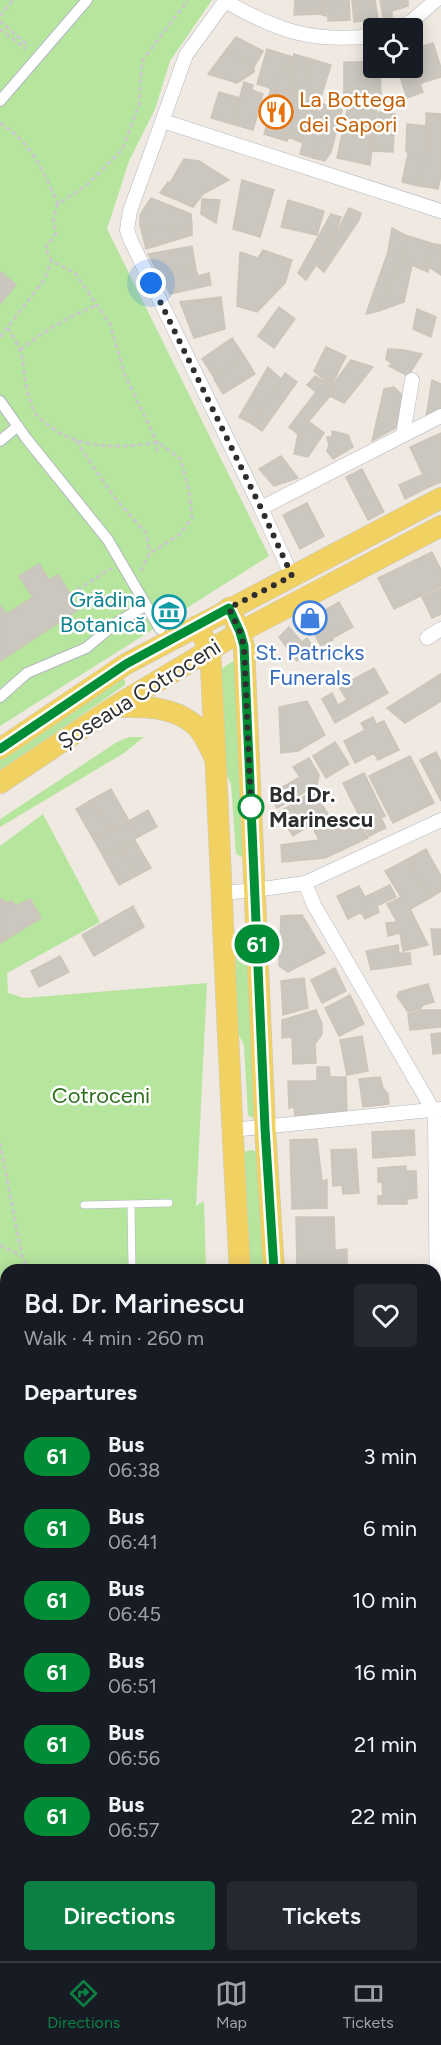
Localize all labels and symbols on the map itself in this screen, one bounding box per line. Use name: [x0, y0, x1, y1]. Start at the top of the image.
place label: La Bottega dei Sapori: [299, 86, 406, 138]
restaurant icon: La Bottega dei Sapori: [258, 94, 294, 130]
your location: [136, 268, 166, 298]
place label: Grădina Botanică: [60, 586, 146, 638]
museum icon: Grădina Botanică: [151, 594, 187, 630]
shop icon: St. Patricks Funerals: [292, 600, 328, 636]
street label: Șoseaua Cotroceni: [53, 633, 225, 755]
place label: St. Patricks Funerals: [255, 639, 365, 691]
place label: Bd. Dr. Marinescu: [269, 781, 373, 833]
marker: Bd. Dr. Marinescu: [238, 794, 264, 820]
line badge: 61: [230, 924, 284, 964]
park label: Cotroceni: [52, 1082, 150, 1109]

